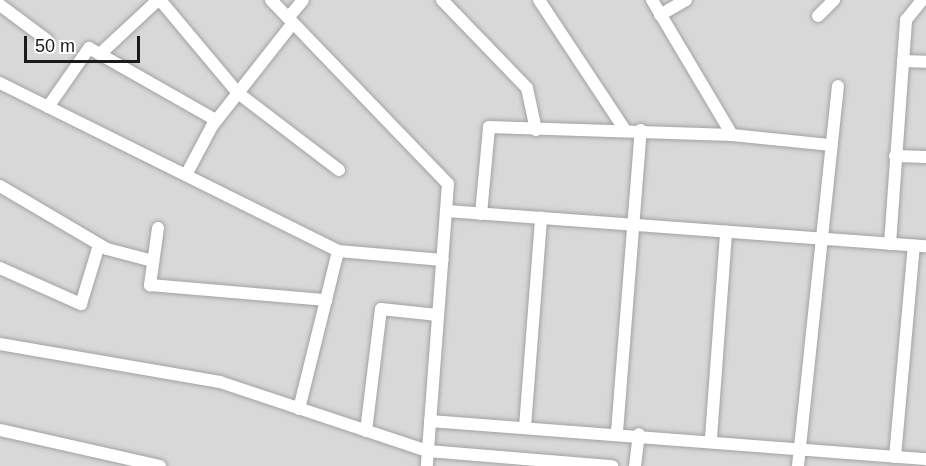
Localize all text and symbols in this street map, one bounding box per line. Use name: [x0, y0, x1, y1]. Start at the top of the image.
scale bar: [27, 24, 142, 62]
text: 50 m: [35, 36, 75, 56]

